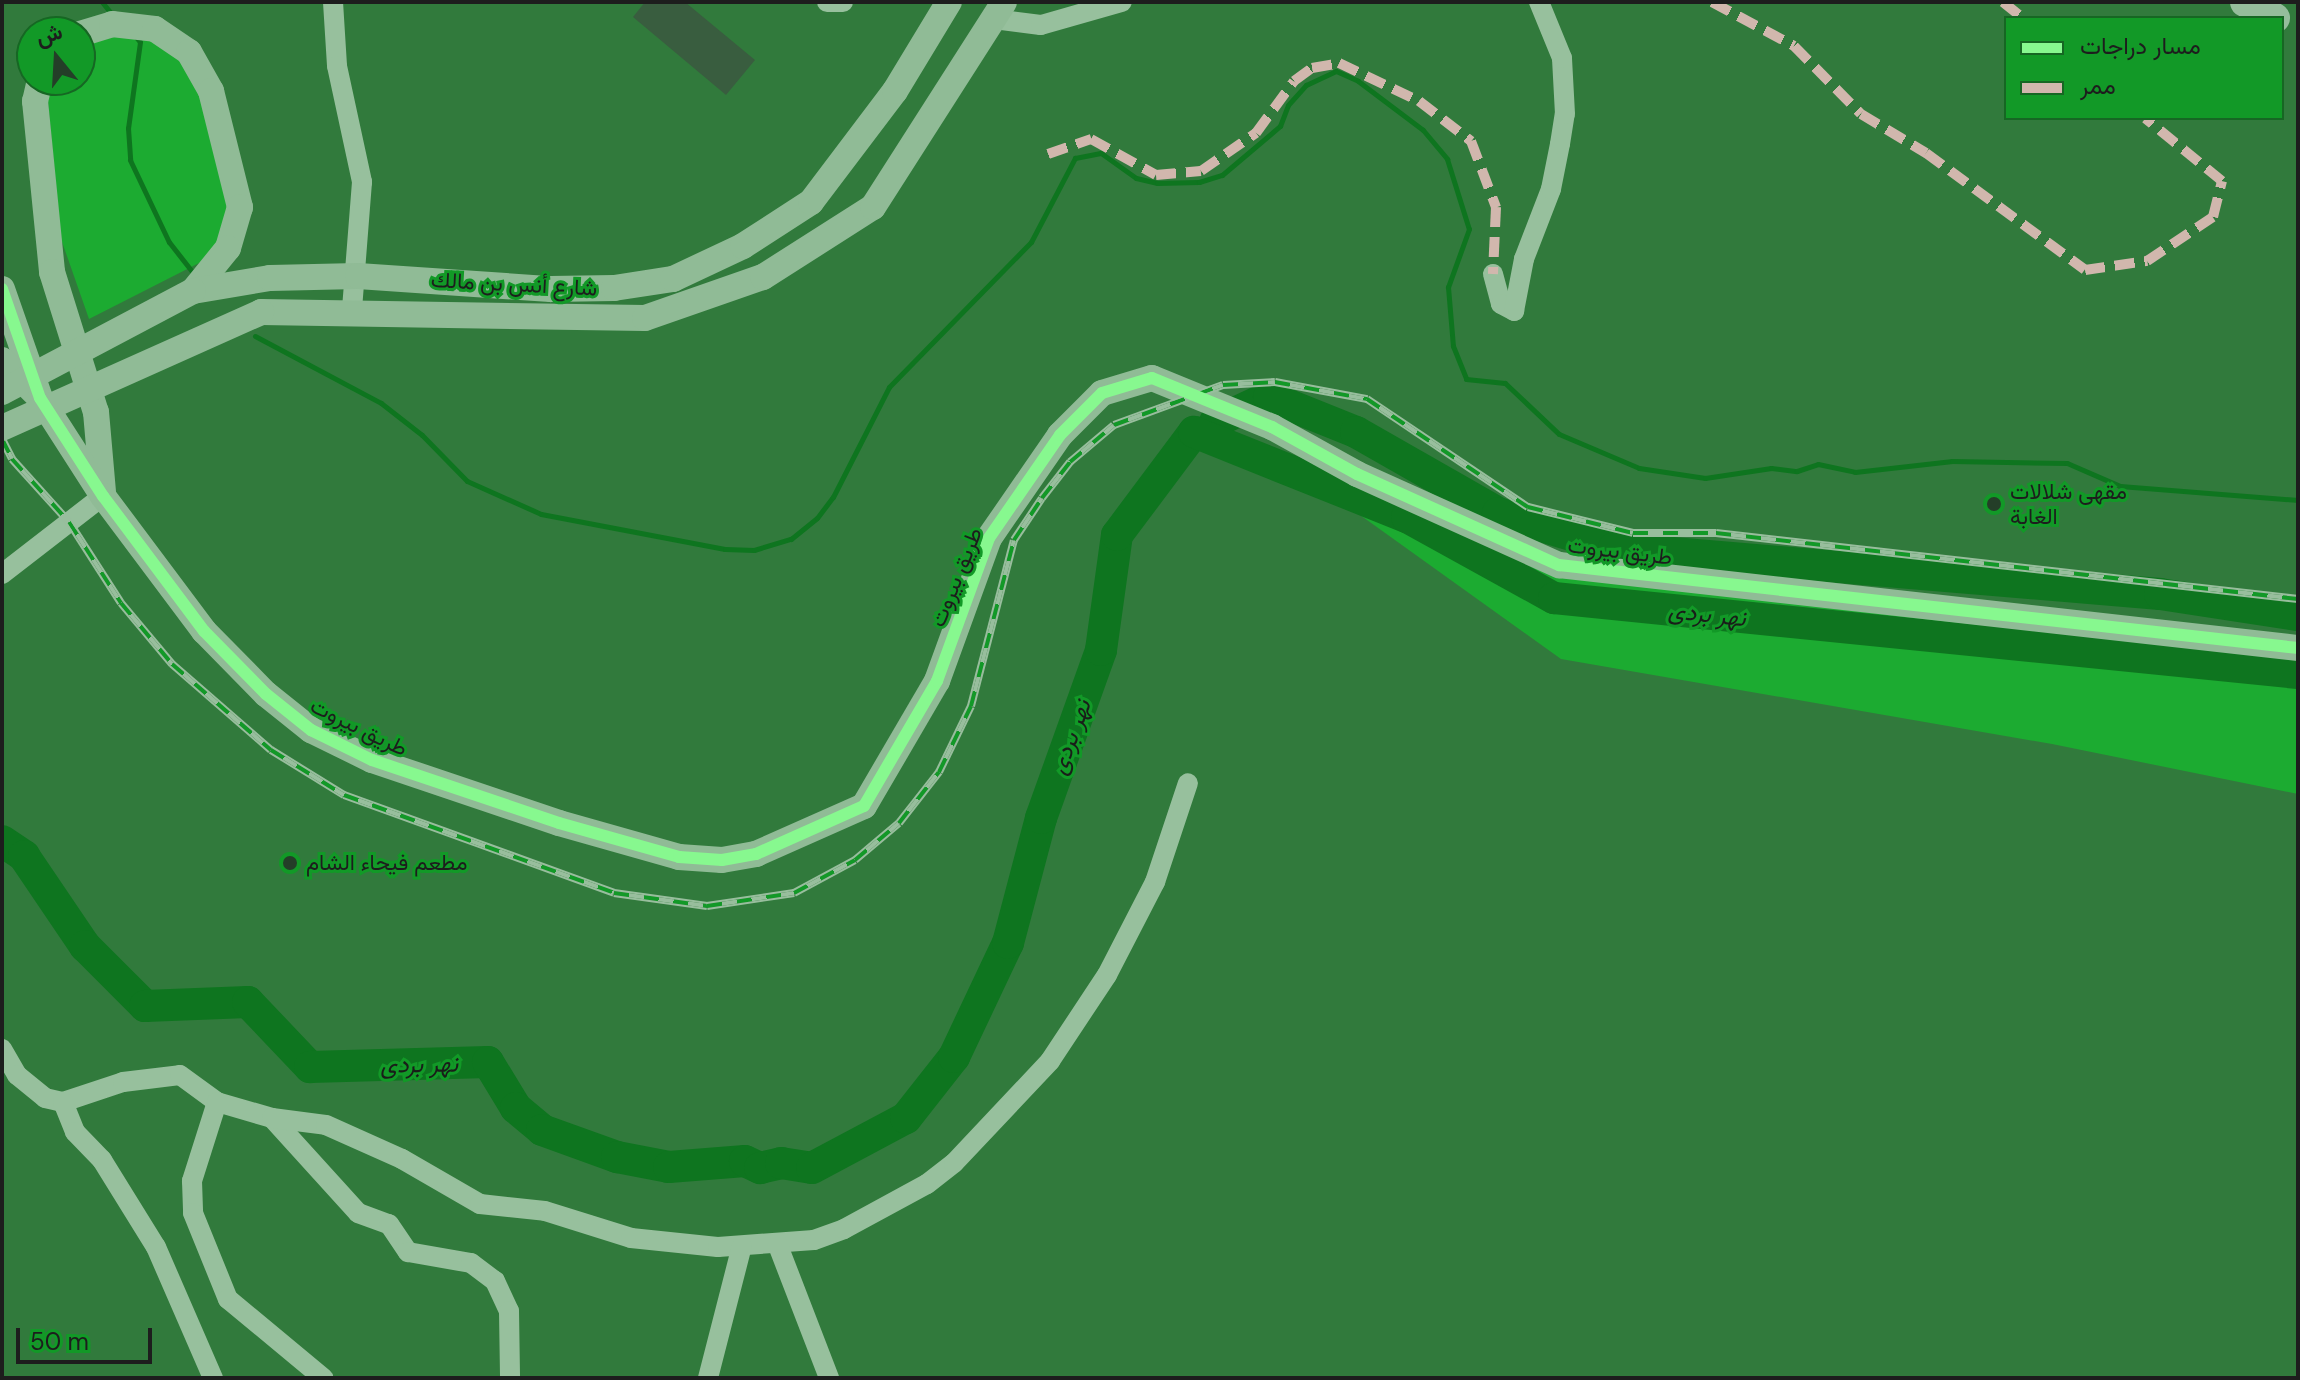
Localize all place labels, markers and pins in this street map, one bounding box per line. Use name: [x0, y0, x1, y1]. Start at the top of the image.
place label: مقهى شلالات الغابة: [2010, 478, 2127, 530]
marker: مقهى شلالات الغابة: [1985, 495, 2003, 513]
place label: مطعم فيحاء الشام: [306, 850, 467, 876]
marker: مطعم فيحاء الشام: [281, 854, 299, 872]

